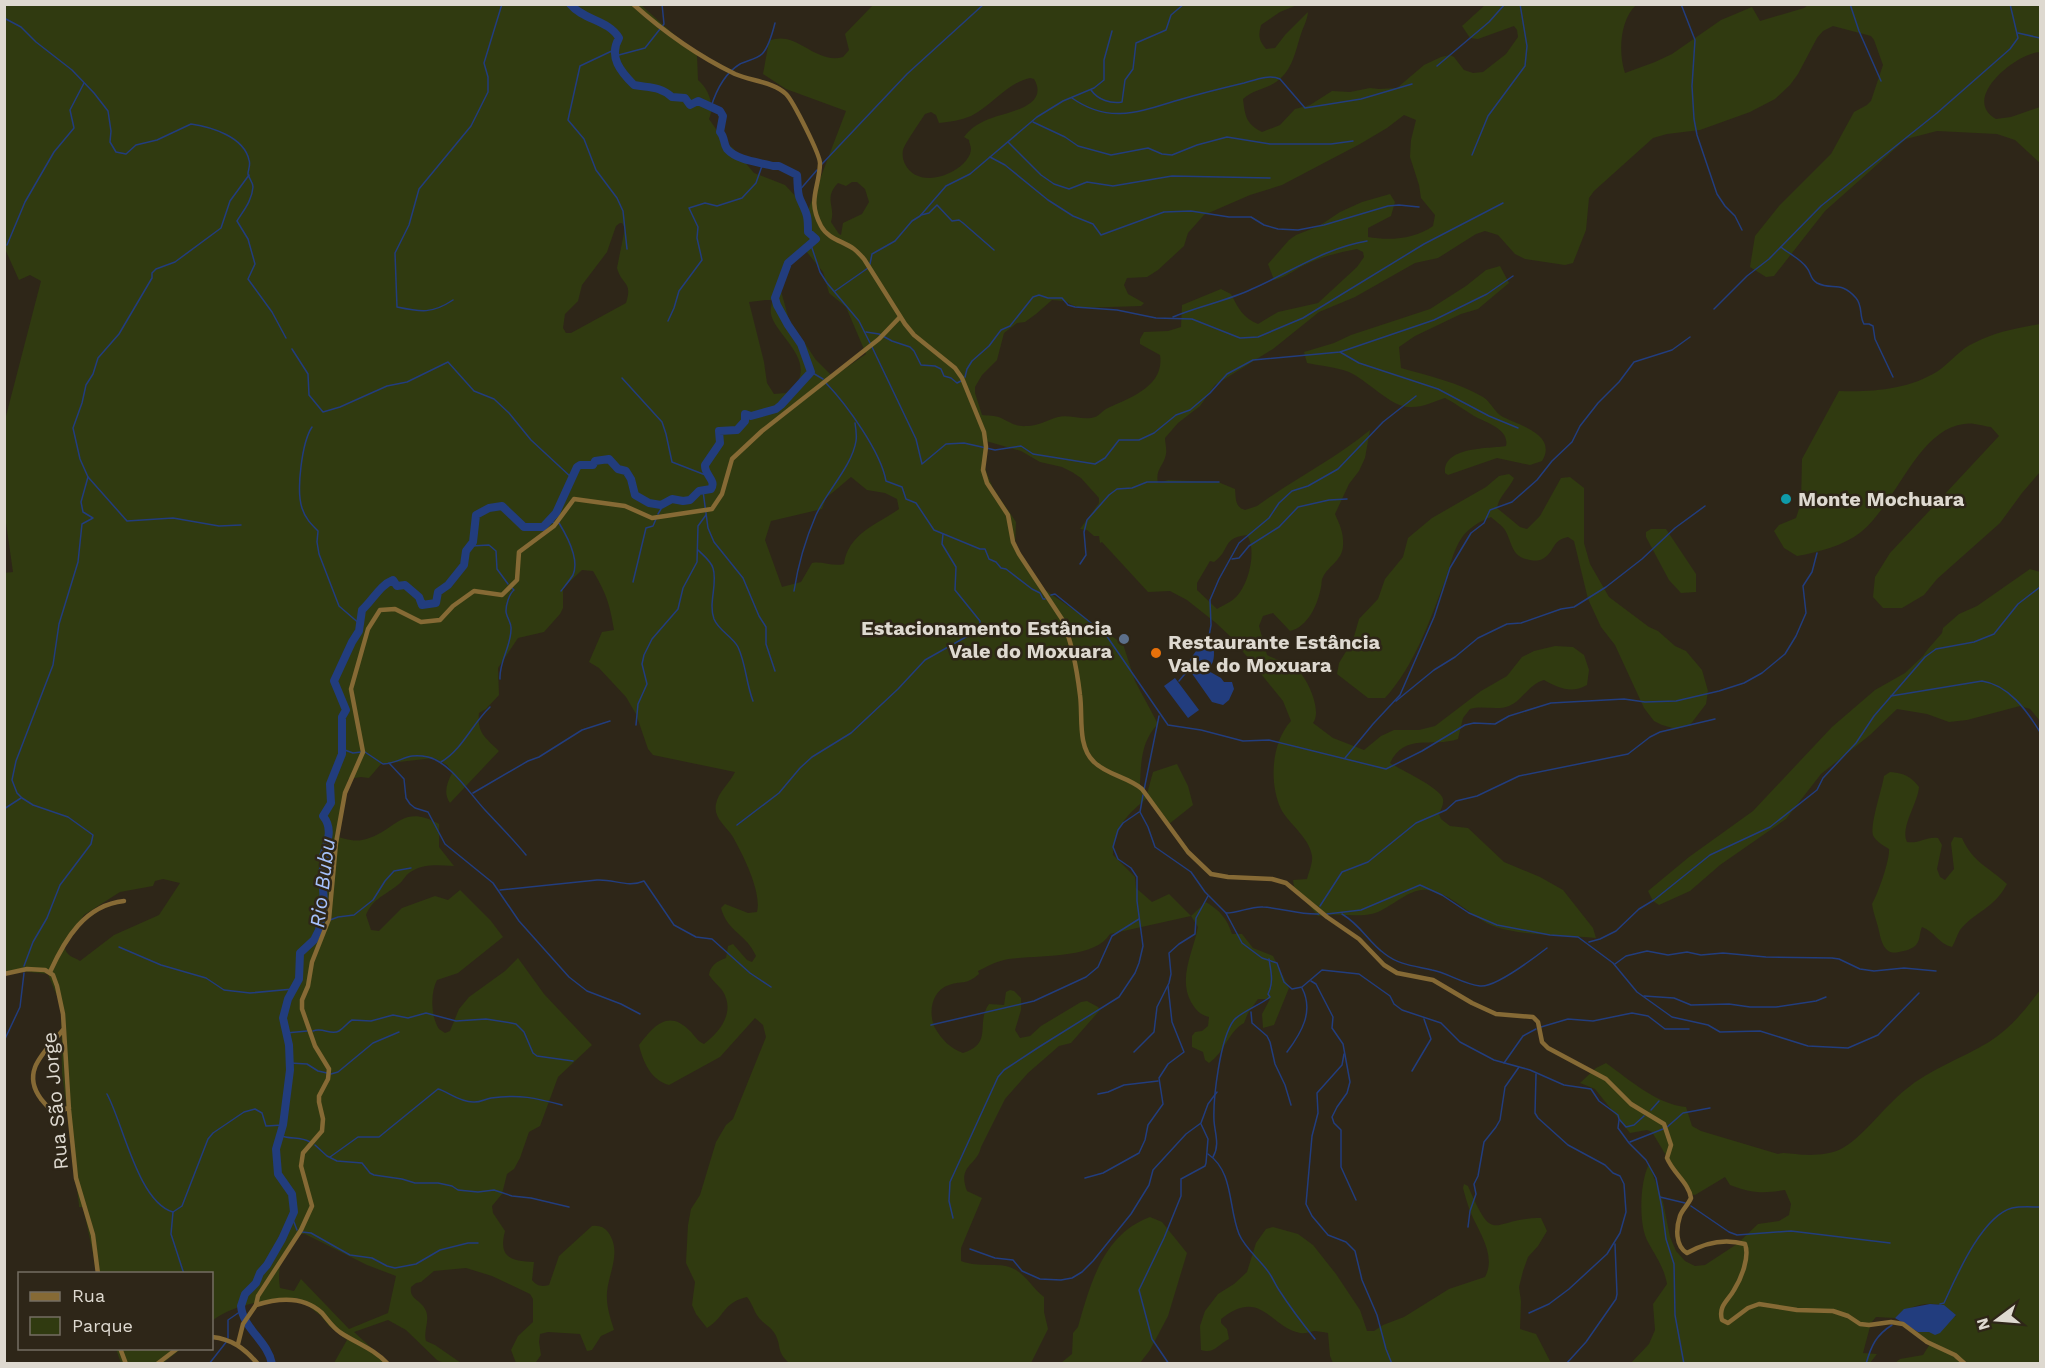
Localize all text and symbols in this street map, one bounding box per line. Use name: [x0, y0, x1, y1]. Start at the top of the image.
place label: Monte Mochuara: [1798, 487, 1965, 511]
marker: Monte Mochuara: [1779, 492, 1793, 506]
place label: Estacionamento Estância Vale do Moxuara: [861, 616, 1112, 663]
place label: Restaurante Estância Vale do Moxuara: [1168, 630, 1381, 677]
marker: Estacionamento Estância Vale do Moxuara: [1117, 632, 1131, 646]
marker: Restaurante Estância Vale do Moxuara: [1149, 646, 1163, 660]
water label: Rio Bubu: [304, 837, 340, 929]
street label: Rua São Jorge: [37, 1031, 73, 1171]
legend: [18, 1272, 213, 1350]
text: Rua: [72, 1285, 105, 1306]
north arrow: [1967, 1290, 2027, 1350]
text: Parque: [72, 1315, 133, 1336]
text: N: [1972, 1316, 1994, 1332]

